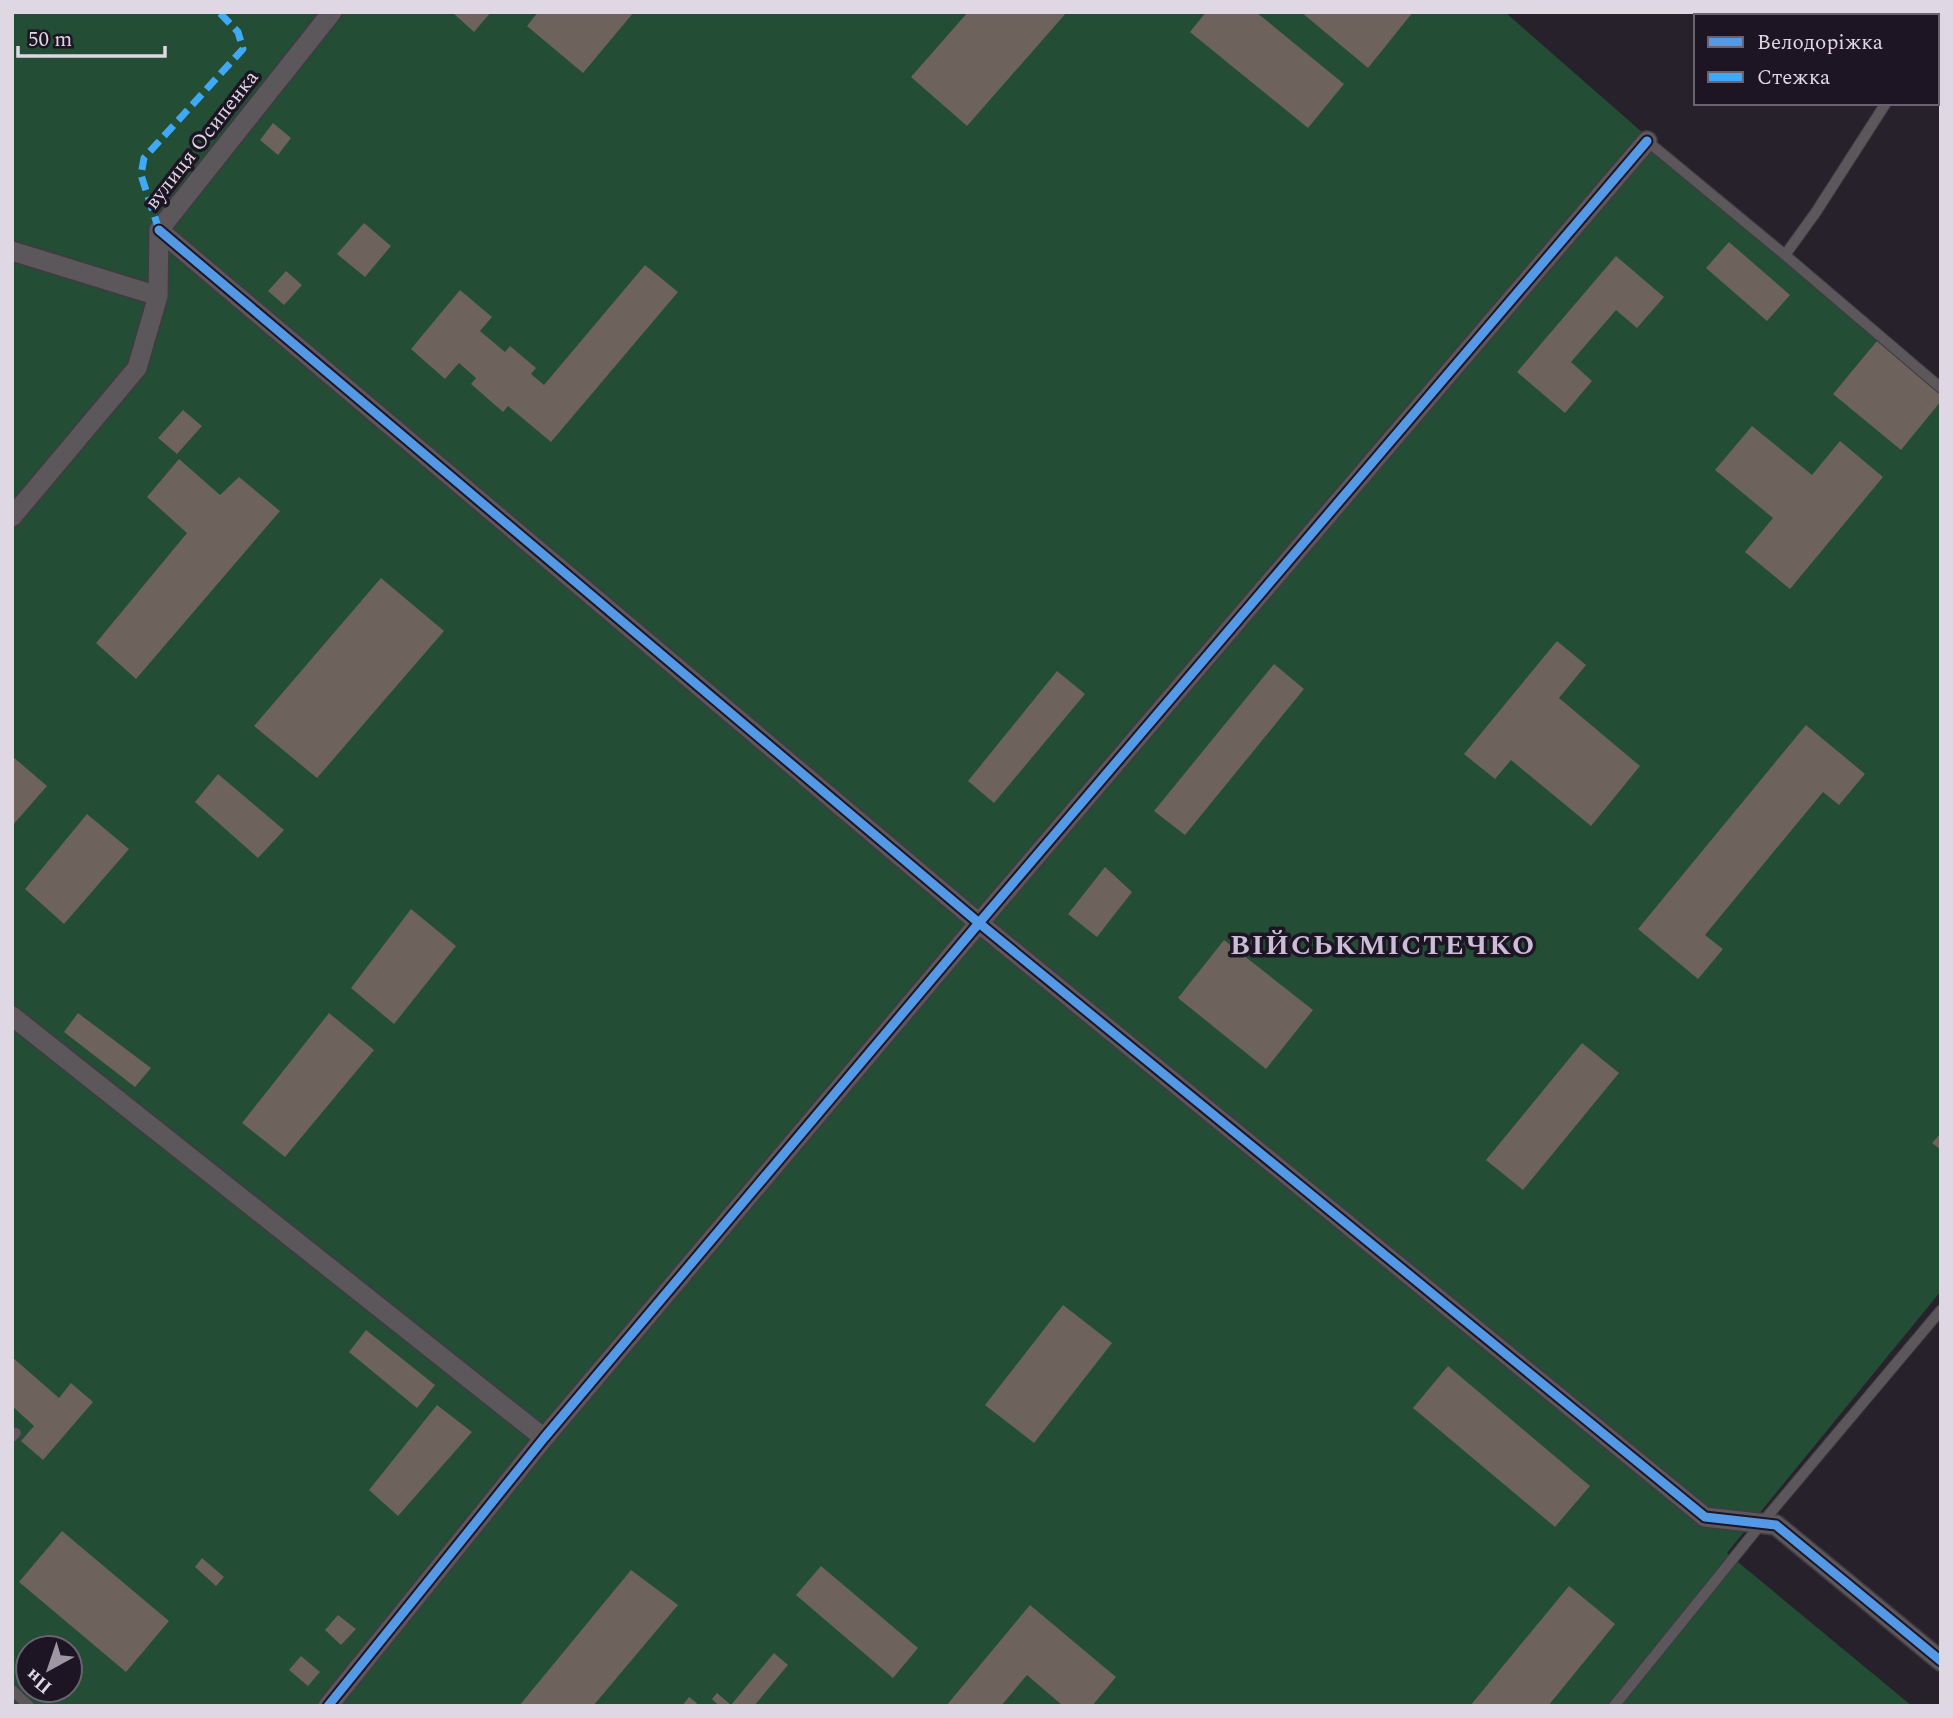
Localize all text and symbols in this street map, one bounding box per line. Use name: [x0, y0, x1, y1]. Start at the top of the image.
scale bar: [18, 14, 164, 58]
legend: [1694, 14, 1939, 105]
text: 50 m: [28, 24, 72, 56]
text: Велодоріжка: [1757, 27, 1884, 59]
text: Стежка: [1757, 62, 1831, 94]
street label: вулиця Осипенка: [137, 63, 267, 217]
district label: ВІЙСЬКМІСТЕЧКО: [1230, 924, 1536, 967]
north arrow: [14, 1634, 84, 1704]
text: Пн: [19, 1661, 59, 1701]

